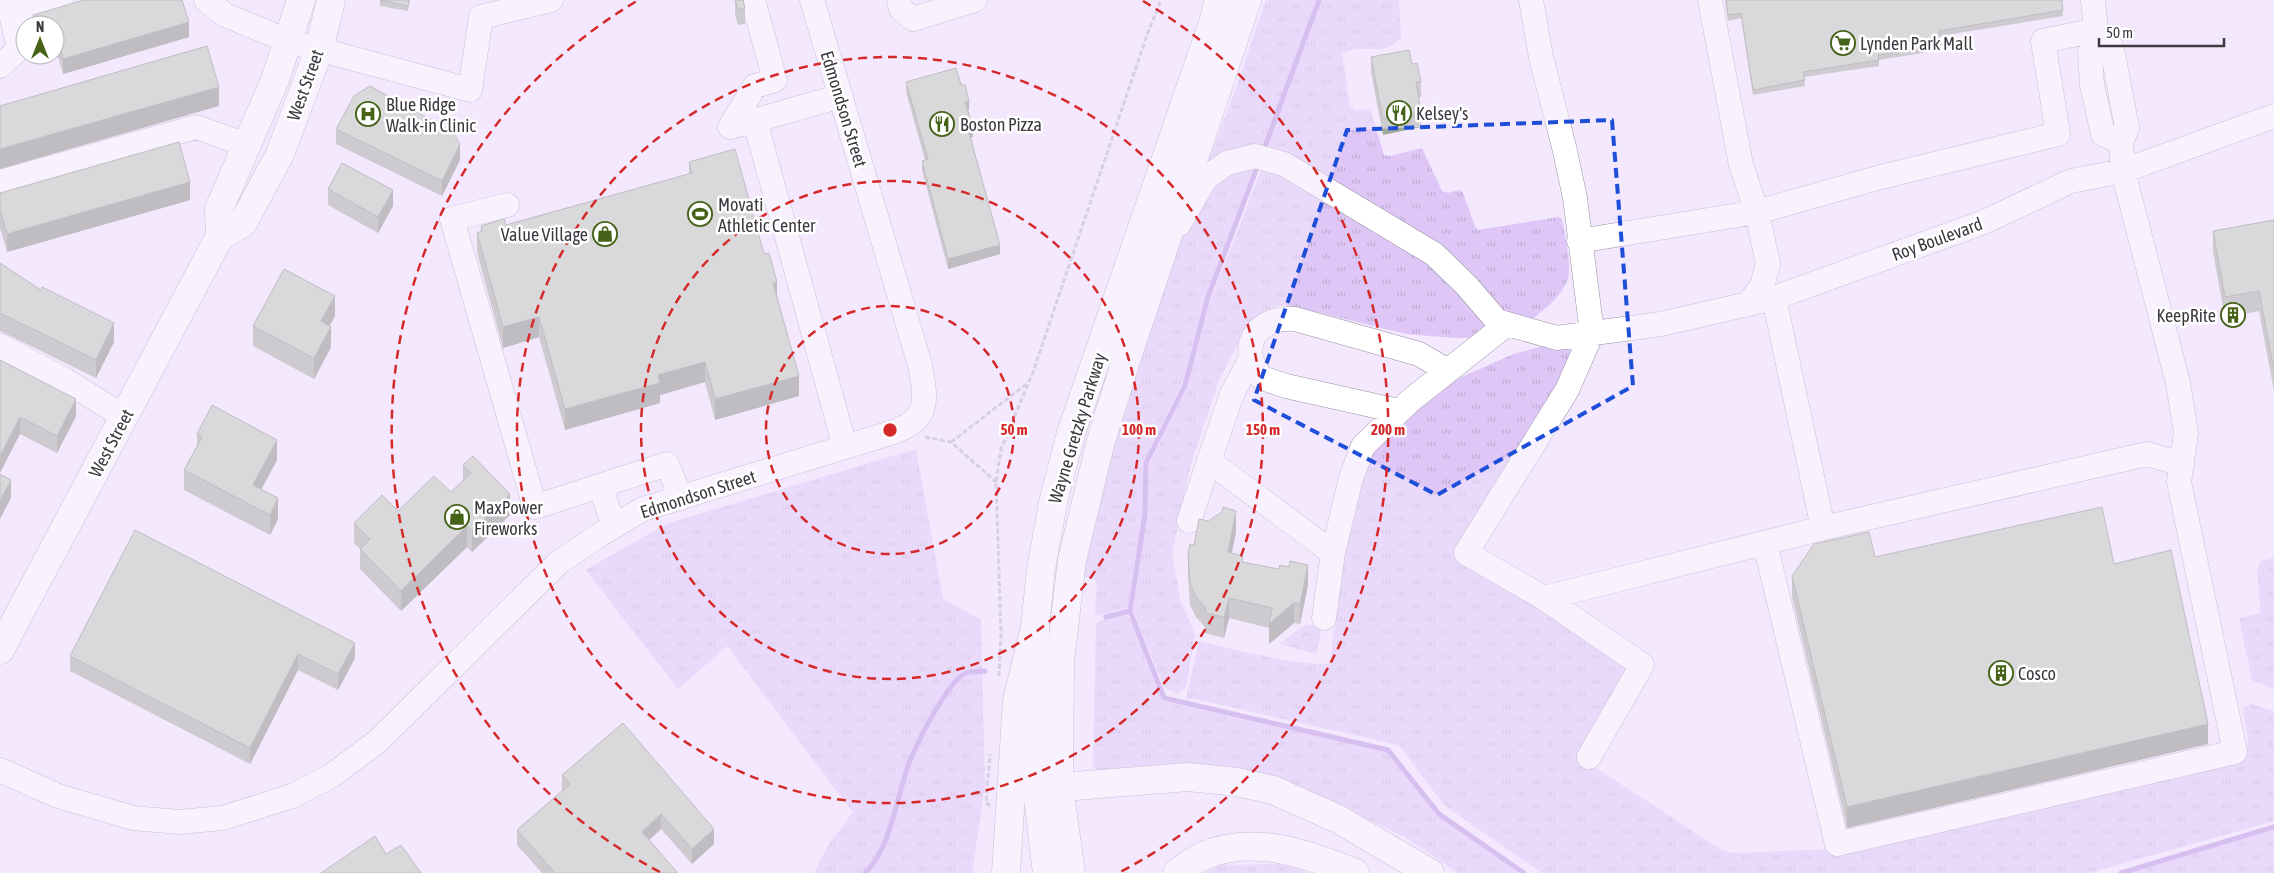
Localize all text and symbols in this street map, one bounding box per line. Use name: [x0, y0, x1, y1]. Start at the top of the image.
north arrow: [15, 15, 65, 65]
scale bar: [2099, 15, 2224, 47]
text: N: [36, 19, 44, 35]
text: 50 m: [2106, 24, 2133, 41]
supermarket icon: Lynden Park Mall: [1830, 30, 1856, 56]
place label: Lynden Park Mall: [1860, 33, 1973, 54]
street label: West Street: [282, 47, 328, 123]
street label: Edmondson Street: [816, 48, 872, 170]
place label: Blue Ridge Walk-in Clinic: [386, 94, 476, 136]
restaurant icon: Kelsey's: [1386, 100, 1412, 126]
hospital icon: Blue Ridge Walk-in Clinic: [355, 101, 381, 127]
place label: Kelsey's: [1416, 103, 1468, 124]
restaurant icon: Boston Pizza: [929, 111, 955, 137]
place label: Boston Pizza: [960, 114, 1042, 135]
place label: Movati Athletic Center: [718, 194, 816, 236]
sports icon: Movati Athletic Center: [687, 201, 713, 227]
street label: Roy Boulevard: [1889, 213, 1985, 265]
shop icon: Value Village: [592, 221, 618, 247]
place label: Value Village: [501, 224, 588, 245]
building icon: KeepRite: [2220, 302, 2246, 328]
place label: KeepRite: [2156, 305, 2216, 326]
street label: Wayne Gretzky Parkway: [1044, 350, 1110, 506]
street label: West Street: [84, 405, 138, 481]
centre of rings: [881, 421, 899, 439]
text: 50 m: [1001, 421, 1028, 438]
text: 100 m: [1122, 421, 1156, 438]
text: 150 m: [1246, 421, 1280, 438]
text: 200 m: [1371, 421, 1405, 438]
street label: Edmondson Street: [638, 465, 758, 523]
place label: MaxPower Fireworks: [474, 497, 543, 539]
shop icon: MaxPower Fireworks: [444, 504, 470, 530]
building icon: Cosco: [1988, 660, 2014, 686]
place label: Cosco: [2018, 663, 2056, 684]

